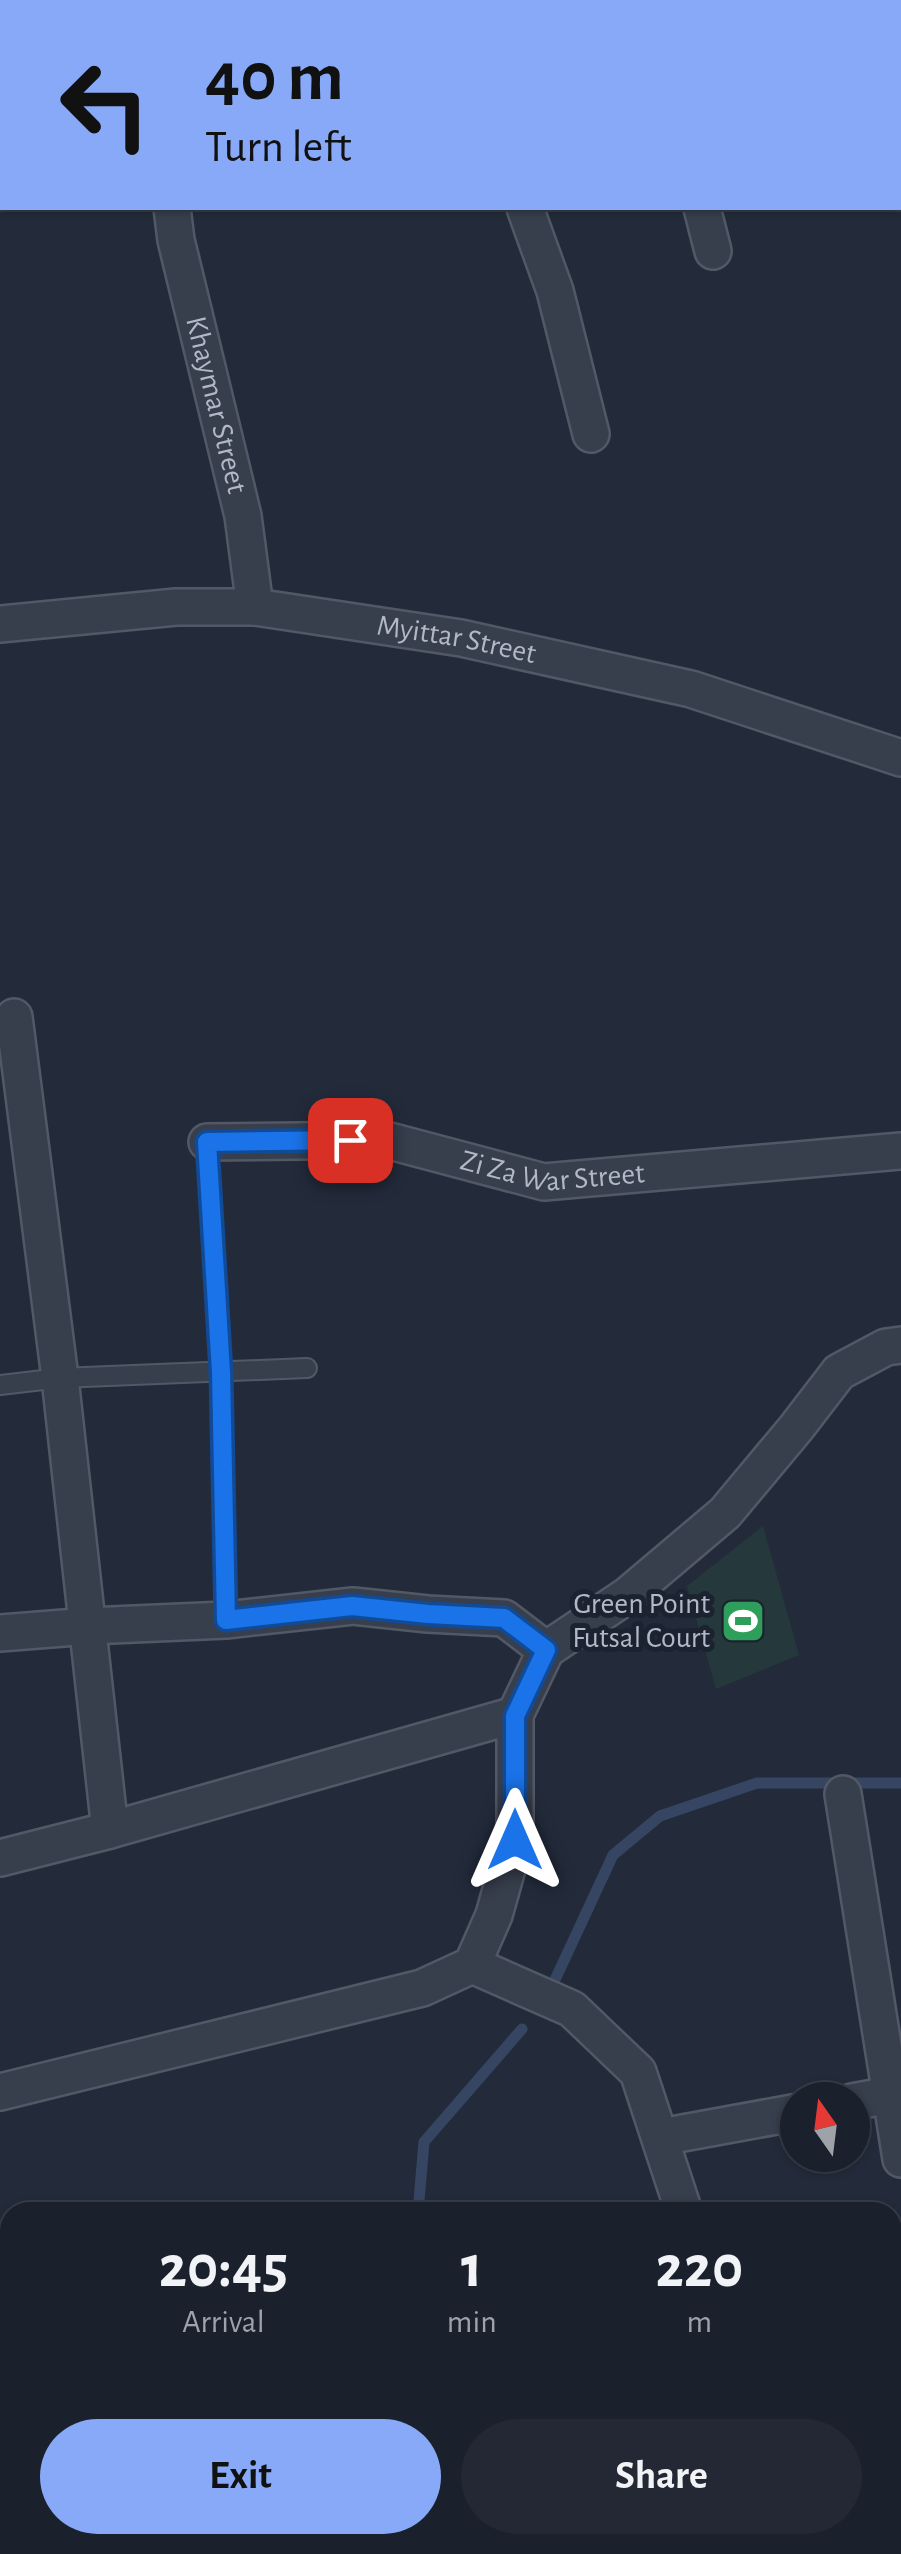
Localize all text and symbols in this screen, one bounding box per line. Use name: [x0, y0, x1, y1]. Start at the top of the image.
icon: left: [40, 40, 170, 170]
text: 40 m: [205, 43, 344, 113]
text: Turn left: [205, 125, 352, 170]
street label: Khaymar Street: [180, 313, 252, 497]
street label: Myittar Street: [375, 611, 539, 669]
pin: [308, 1098, 393, 1183]
icon: arrive: [323, 1113, 378, 1168]
street label: Zi Za War Street: [457, 1145, 646, 1197]
place label: Green Point Futsal Court: [572, 1589, 710, 1653]
sports icon: Green Point Futsal Court: [720, 1598, 766, 1644]
position arrow: [463, 1788, 567, 1892]
north arrow: [780, 2082, 870, 2172]
map controls: [780, 2082, 870, 2172]
text: 20:45: [159, 2238, 288, 2298]
text: 1: [461, 2238, 483, 2298]
text: 220: [655, 2238, 743, 2298]
text: Arrival: [182, 2306, 265, 2338]
text: min: [447, 2306, 497, 2338]
text: m: [687, 2306, 712, 2338]
button: Exit: [40, 2419, 441, 2534]
button: Share: [461, 2419, 862, 2534]

